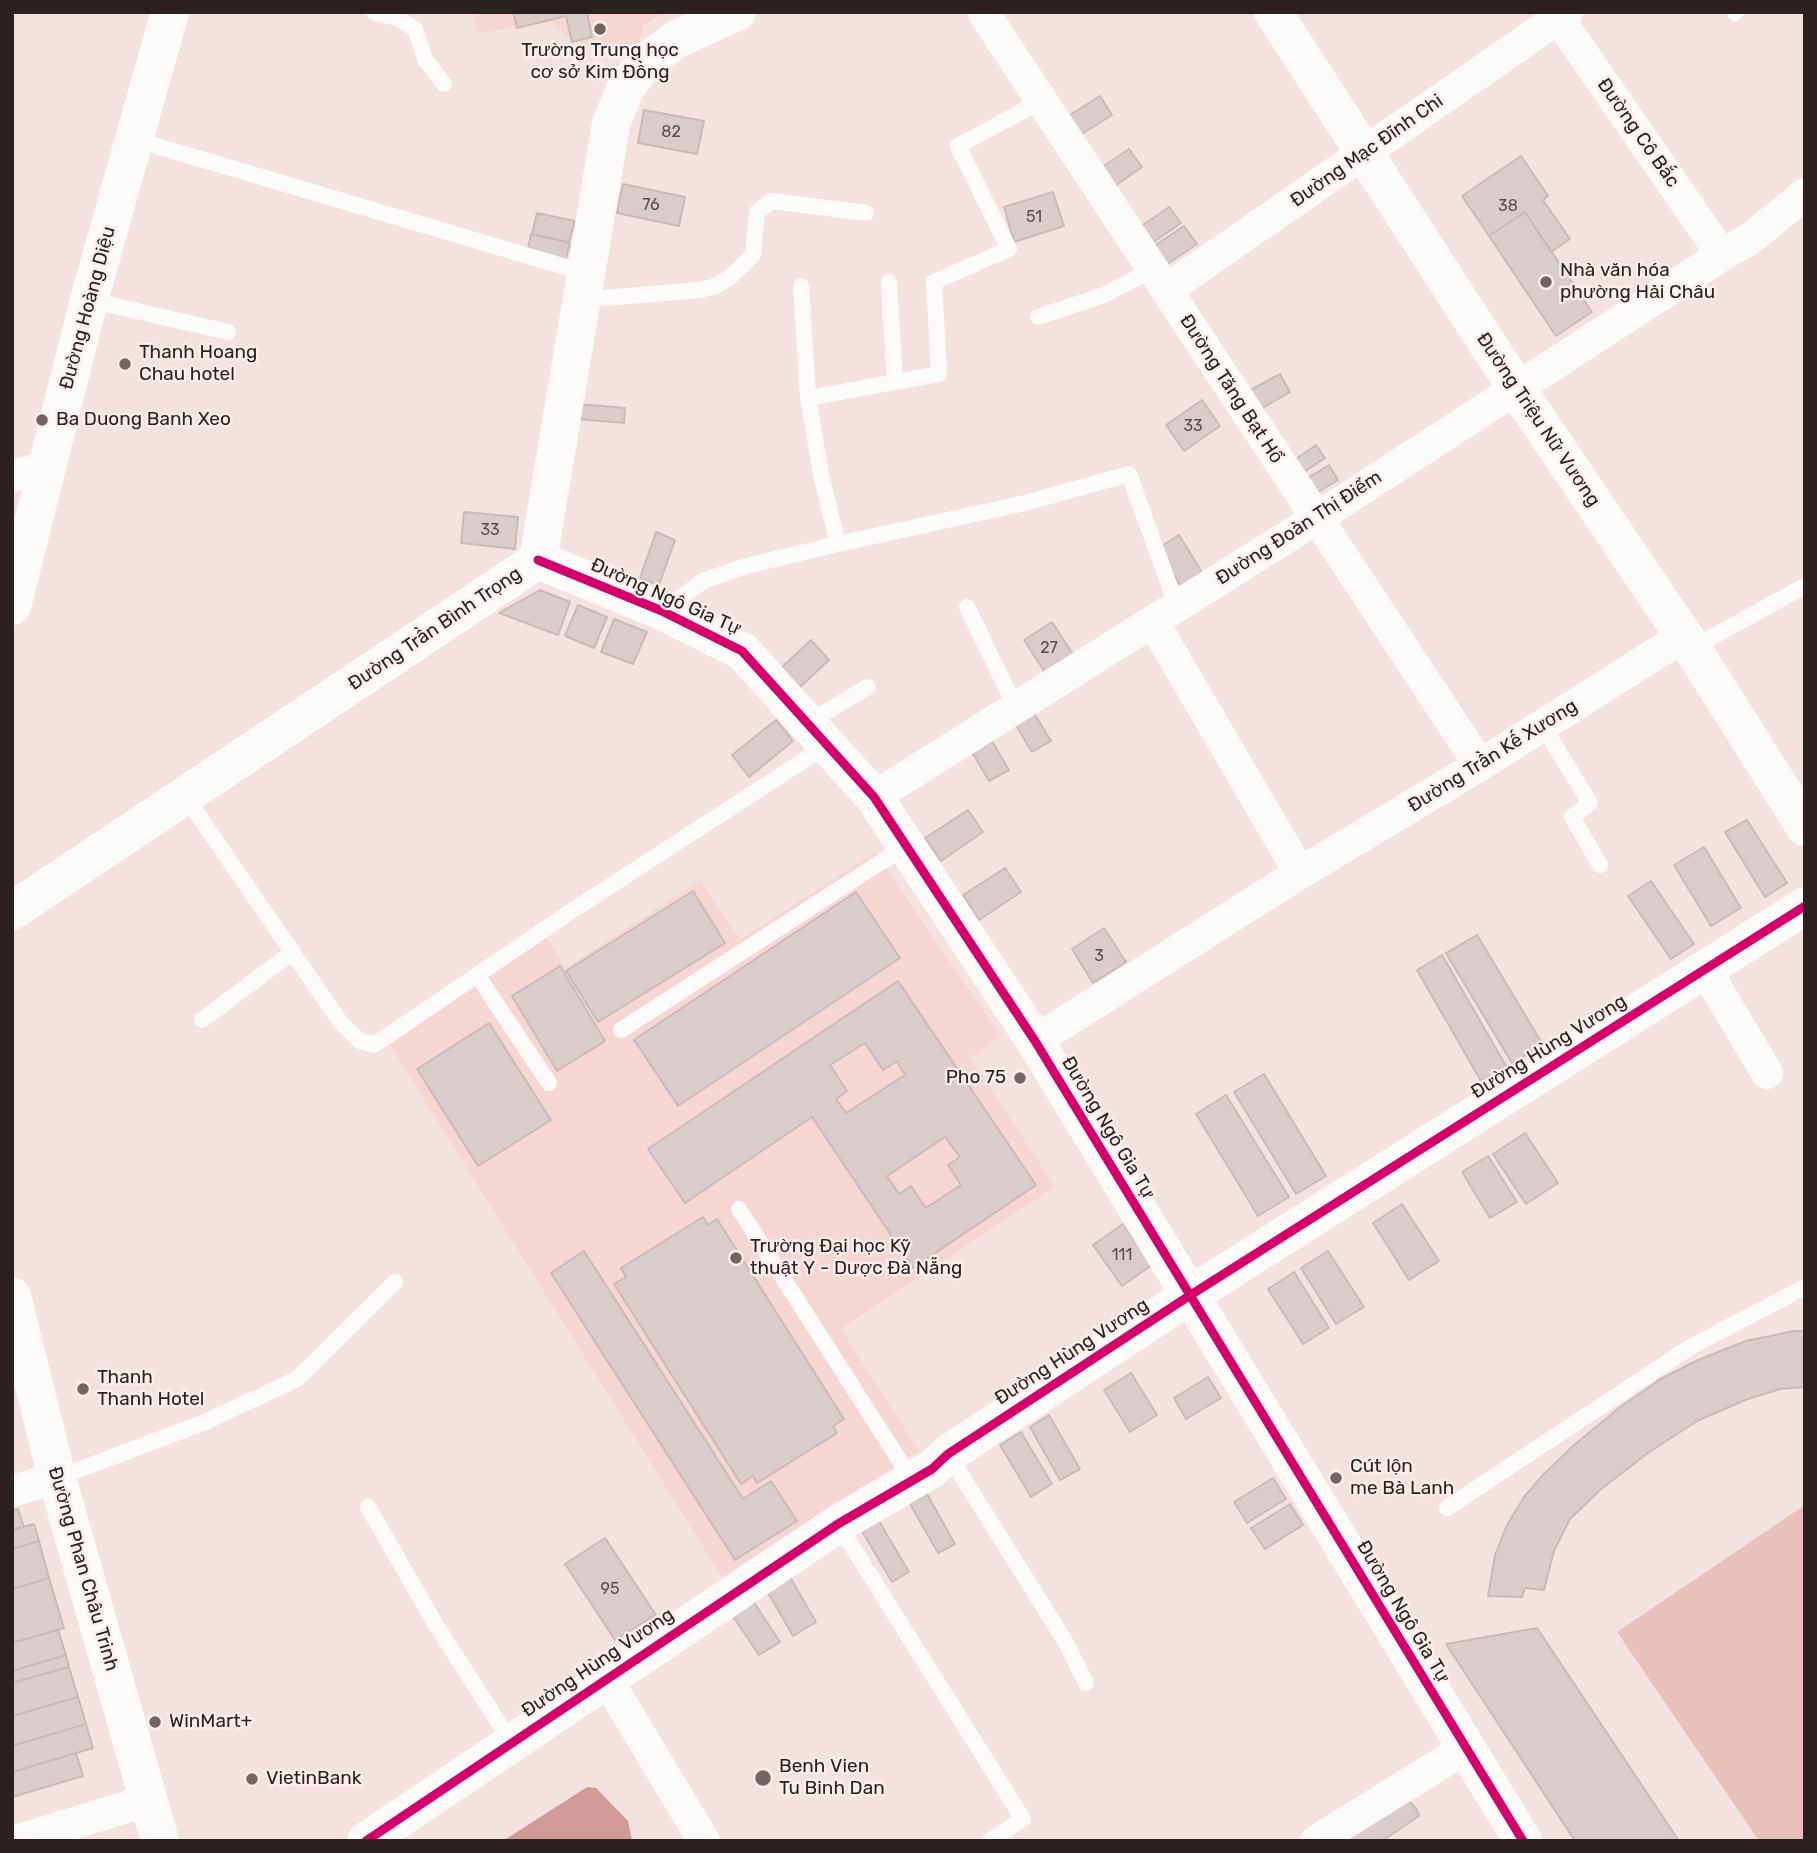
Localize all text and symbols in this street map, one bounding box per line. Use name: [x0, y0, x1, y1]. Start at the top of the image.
marker: Trường Trung học cơ sở Kim Đồng: [592, 21, 608, 37]
place label: Trường Trung học cơ sở Kim Đồng: [521, 40, 679, 84]
street label: Đường Cô Bắc: [1592, 74, 1684, 192]
street label: Đường Mạc Đĩnh Chi: [1286, 90, 1448, 212]
house number: 82: [661, 122, 681, 142]
house number: 76: [642, 195, 660, 215]
house number: 38: [1498, 196, 1518, 216]
house number: 51: [1026, 207, 1042, 227]
street label: Đường Hoàng Diệu: [55, 224, 121, 392]
place label: Nhà văn hóa phường Hải Châu: [1560, 260, 1715, 304]
marker: Nhà văn hóa phường Hải Châu: [1538, 274, 1554, 290]
street label: Đường Tăng Bạt Hổ: [1174, 310, 1288, 468]
street label: Đường Triệu Nữ Vương: [1471, 329, 1605, 511]
place label: Thanh Hoang Chau hotel: [139, 342, 257, 386]
marker: Thanh Hoang Chau hotel: [117, 356, 133, 372]
place label: Ba Duong Banh Xeo: [56, 409, 231, 431]
marker: Ba Duong Banh Xeo: [34, 412, 50, 428]
house number: 33: [1183, 416, 1203, 436]
street label: Đường Đoàn Thị Điểm: [1212, 466, 1386, 590]
house number: 33: [480, 520, 500, 540]
street label: Đường Ngô Gia Tự: [587, 554, 745, 640]
street label: Đường Trần Bình Trọng: [344, 562, 526, 696]
house number: 27: [1040, 638, 1058, 658]
street label: Đường Trần Kế Xương: [1404, 695, 1582, 817]
house number: 3: [1094, 946, 1104, 966]
street label: Đường Hùng Vương: [1467, 990, 1631, 1104]
street label: Đường Ngô Gia Tự: [1056, 1053, 1160, 1203]
place label: Pho 75: [946, 1067, 1006, 1089]
marker: Pho 75: [1012, 1070, 1028, 1086]
place label: Trường Đại học Kỹ thuật Y - Dược Đà Nẵng: [750, 1236, 962, 1280]
house number: 111: [1112, 1245, 1132, 1265]
marker: Trường Đại học Kỹ thuật Y - Dược Đà Nẵng: [728, 1250, 744, 1266]
street label: Đường Hùng Vương: [991, 1294, 1153, 1410]
place label: Thanh Thanh Hotel: [97, 1367, 204, 1411]
marker: Thanh Thanh Hotel: [75, 1381, 91, 1397]
place label: Cút lộn me Bà Lanh: [1350, 1456, 1454, 1500]
street label: Đường Phan Châu Trinh: [43, 1464, 123, 1674]
marker: Cút lộn me Bà Lanh: [1328, 1470, 1344, 1486]
street label: Đường Ngô Gia Tự: [1351, 1537, 1455, 1687]
house number: 95: [601, 1579, 619, 1599]
street label: Đường Hùng Vương: [517, 1604, 679, 1722]
place label: WinMart+: [169, 1711, 252, 1733]
marker: WinMart+: [147, 1714, 163, 1730]
place label: Benh Vien Tu Binh Dan: [779, 1756, 885, 1800]
place label: VietinBank: [266, 1768, 362, 1790]
marker: Benh Vien Tu Binh Dan: [753, 1768, 773, 1788]
marker: VietinBank: [244, 1771, 260, 1787]

